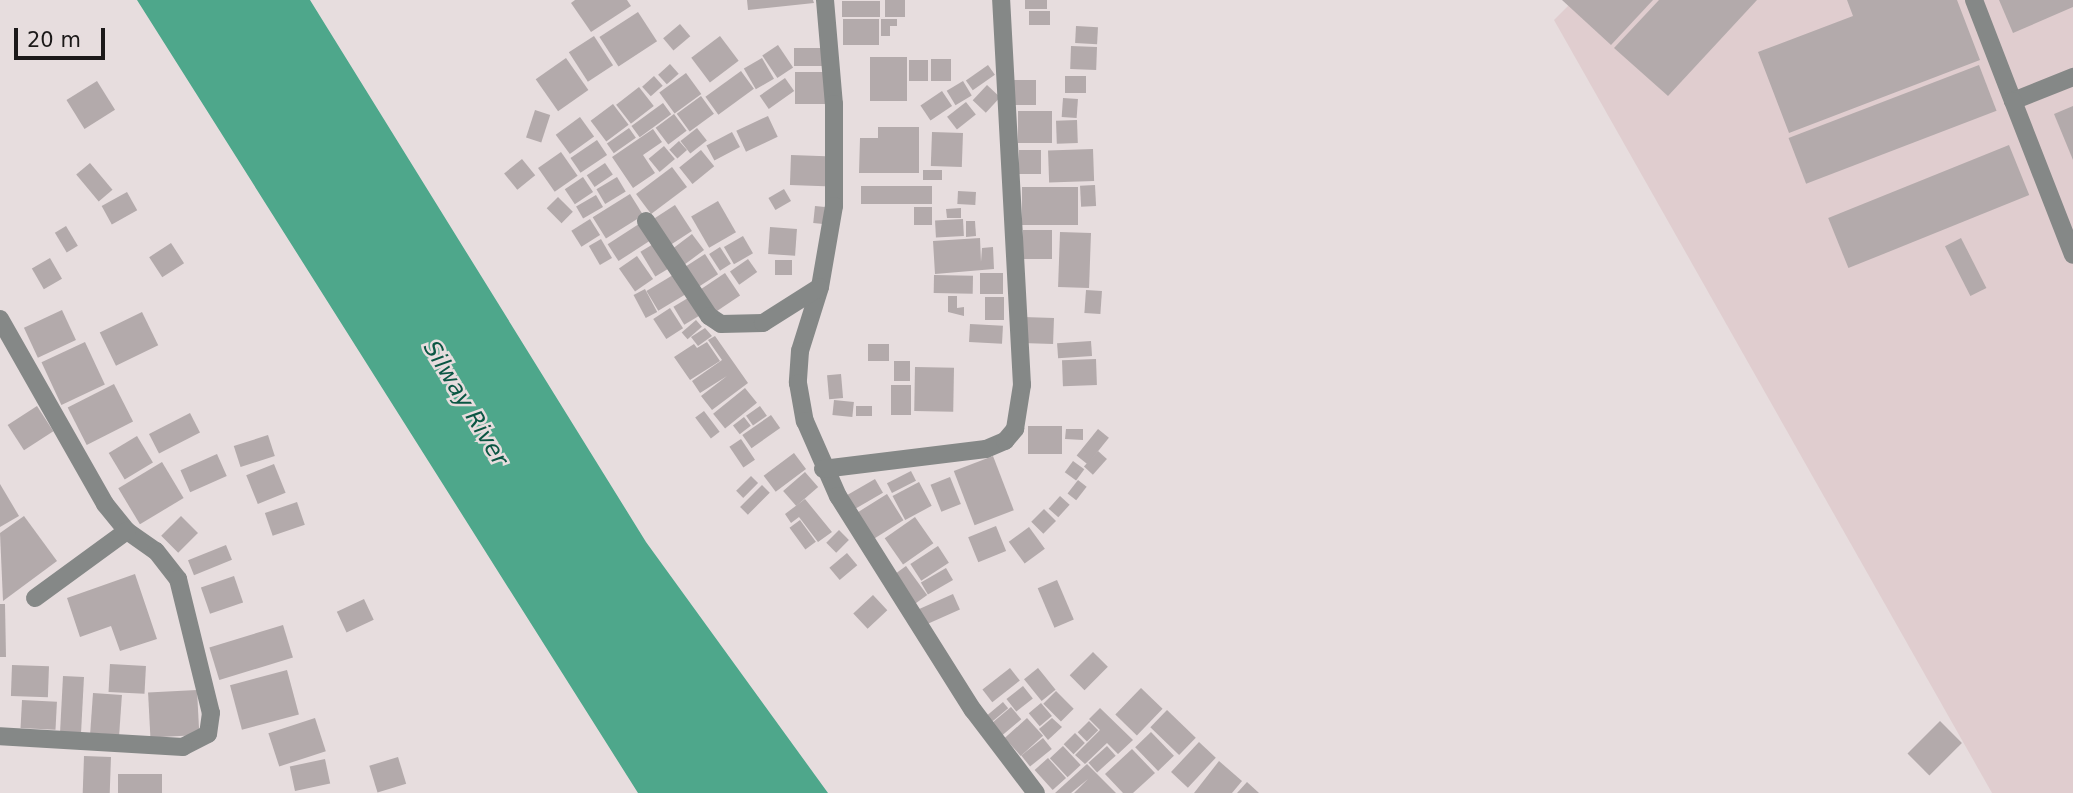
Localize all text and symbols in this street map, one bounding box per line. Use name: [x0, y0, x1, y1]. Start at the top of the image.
scale bar: [18, 14, 108, 58]
text: 20 m: [27, 28, 81, 52]
water label: Silway River: [418, 336, 514, 470]

